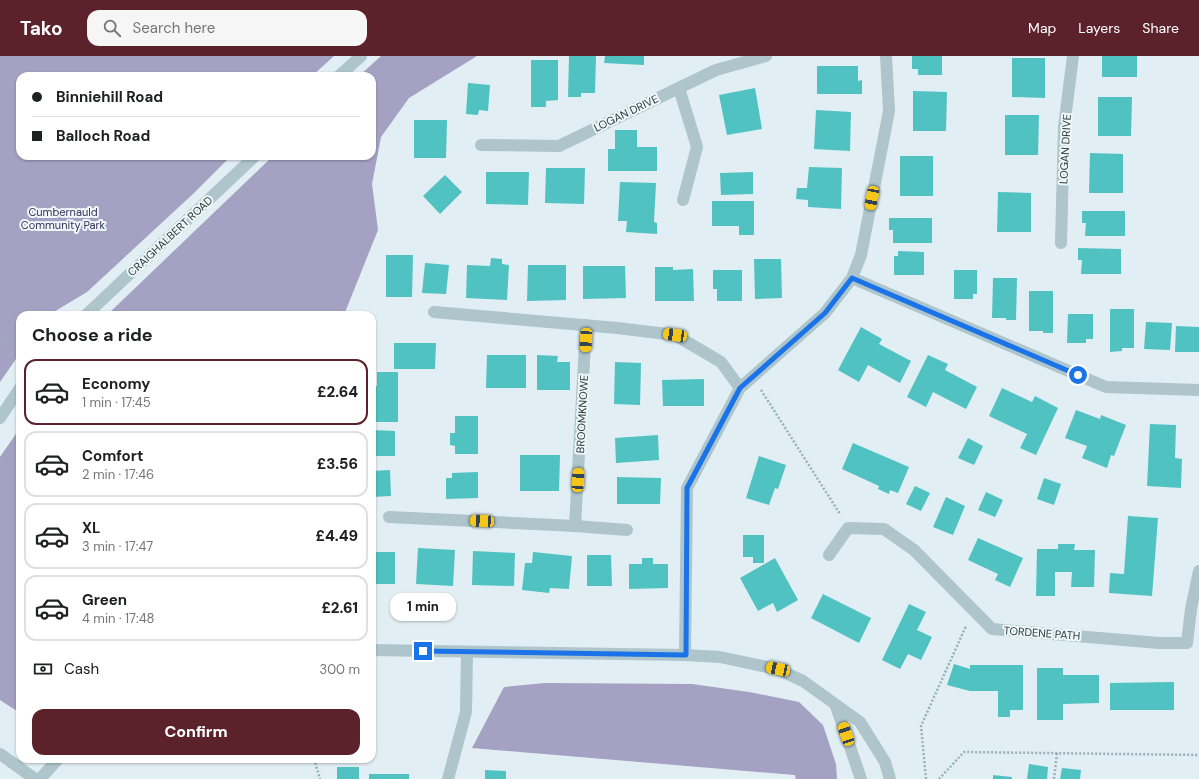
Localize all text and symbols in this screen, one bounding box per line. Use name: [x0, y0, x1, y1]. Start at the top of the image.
search box: [87, 10, 367, 46]
text: Tako: [20, 16, 63, 41]
icon: search: [101, 17, 123, 39]
text: Search here: [133, 18, 215, 38]
text: Map: [1028, 19, 1056, 37]
text: Layers: [1078, 19, 1120, 37]
text: Share: [1142, 19, 1179, 37]
text: Binniehill Road: [56, 87, 163, 107]
street label: LOGAN DRIVE: [591, 91, 661, 135]
street label: LOGAN DRIVE: [1056, 114, 1074, 184]
text: Balloch Road: [56, 126, 150, 146]
car: [864, 185, 880, 211]
street label: CRAIGHALBERT ROAD: [125, 193, 216, 279]
park label: Cumbernauld Community Park: [21, 205, 106, 232]
text: Choose a ride: [32, 323, 153, 347]
car: [662, 327, 688, 343]
car: [579, 328, 593, 352]
route start: [1069, 366, 1087, 384]
icon: car: [34, 374, 70, 410]
text: Economy: [82, 374, 150, 394]
street label: BROOMKNOWE: [573, 374, 591, 454]
text: £2.64: [317, 382, 358, 402]
text: 1 min · 17:45: [82, 394, 151, 411]
icon: car: [34, 446, 70, 482]
text: Comfort: [82, 446, 143, 466]
text: £3.56: [317, 454, 358, 474]
text: 2 min · 17:46: [82, 466, 154, 483]
car: [571, 468, 585, 492]
car: [470, 514, 494, 528]
icon: car: [34, 518, 70, 554]
text: XL: [82, 518, 100, 538]
text: £4.49: [316, 526, 358, 546]
text: 3 min · 17:47: [82, 538, 153, 555]
icon: car: [34, 590, 70, 626]
text: Green: [82, 590, 127, 610]
callout: 1 min: [390, 593, 456, 621]
text: £2.61: [321, 598, 358, 618]
text: 1 min: [407, 598, 439, 615]
text: 4 min · 17:48: [82, 610, 154, 627]
street label: TORDENE PATH: [1003, 623, 1081, 643]
route end: [414, 642, 432, 660]
icon: cash: [32, 658, 54, 680]
text: Cash: [64, 659, 99, 679]
text: 300 m: [319, 661, 360, 678]
car: [765, 661, 791, 677]
button: Confirm: [32, 709, 360, 755]
car: [836, 721, 856, 747]

